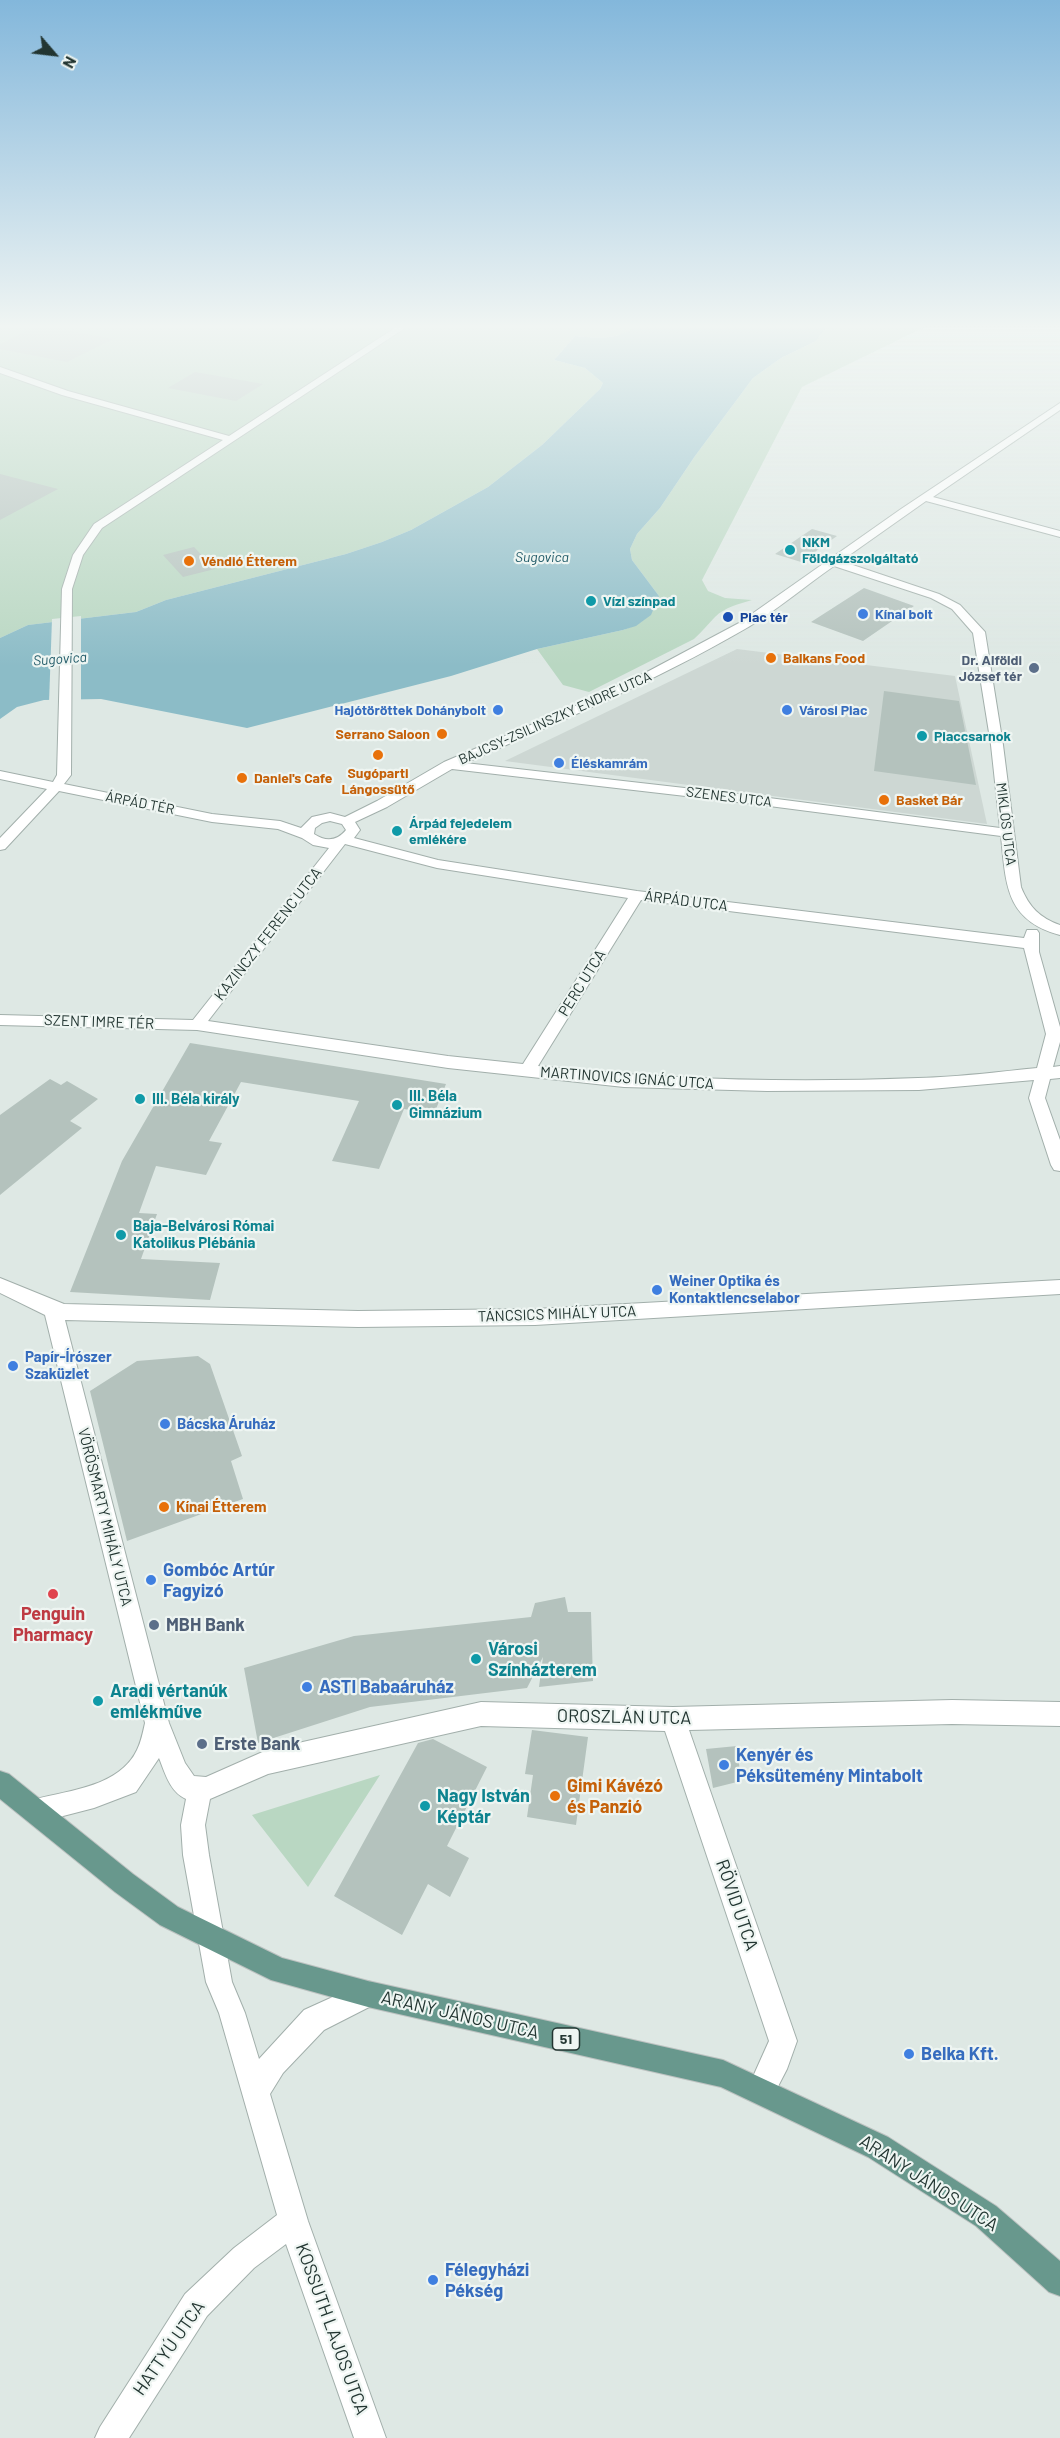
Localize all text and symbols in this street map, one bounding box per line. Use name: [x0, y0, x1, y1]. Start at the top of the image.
north arrow: [24, 24, 84, 84]
text: N: [59, 54, 81, 72]
place label: NKM Földgázszolgáltató: [802, 534, 918, 566]
marker: NKM Földgázszolgáltató: [783, 543, 797, 557]
water label: Sugovica: [515, 549, 569, 565]
place label: Véndió Étterem: [201, 553, 297, 569]
marker: Véndió Étterem: [182, 554, 196, 568]
place label: Vízi színpad: [603, 593, 676, 609]
marker: Vízi színpad: [584, 594, 598, 608]
place label: Kínai bolt: [875, 606, 933, 622]
marker: Kínai bolt: [856, 607, 870, 621]
place label: Piac tér: [740, 609, 788, 625]
marker: Piac tér: [721, 610, 735, 624]
water label: Sugovica: [32, 649, 88, 669]
place label: Balkans Food: [783, 650, 865, 666]
marker: Balkans Food: [764, 651, 778, 665]
place label: Dr. Alföldi József tér: [959, 652, 1022, 684]
marker: Dr. Alföldi József tér: [1027, 661, 1041, 675]
street label: BAJCSY-ZSILINSZKY ENDRE UTCA: [456, 668, 654, 768]
place label: Hajótöröttek Dohánybolt: [334, 702, 486, 718]
place label: Városi Piac: [799, 702, 867, 718]
marker: Hajótöröttek Dohánybolt: [491, 703, 505, 717]
marker: Városi Piac: [780, 703, 794, 717]
place label: Serrano Saloon: [335, 726, 430, 742]
marker: Serrano Saloon: [435, 727, 449, 741]
place label: Piaccsarnok: [934, 728, 1011, 744]
marker: Piaccsarnok: [915, 729, 929, 743]
marker: Sugóparti Lángossütő: [371, 748, 385, 762]
place label: Éléskamrám: [571, 755, 648, 771]
marker: Éléskamrám: [552, 756, 566, 770]
place label: Sugóparti Lángossütő: [341, 765, 415, 798]
place label: Daniel's Cafe: [254, 770, 332, 786]
marker: Daniel's Cafe: [235, 771, 249, 785]
street label: MIKLÓS UTCA: [993, 782, 1019, 866]
street label: SZENES UTCA: [685, 783, 773, 811]
street label: ÁRPÁD TÉR: [104, 788, 176, 818]
place label: Basket Bár: [896, 792, 963, 808]
marker: Basket Bár: [877, 793, 891, 807]
place label: Árpád fejedelem emlékére: [409, 815, 512, 848]
marker: Árpád fejedelem emlékére: [390, 824, 404, 838]
street label: KAZINCZY FERENC UTCA: [210, 864, 326, 1004]
street label: ÁRPÁD UTCA: [643, 887, 729, 915]
street label: PERC UTCA: [555, 946, 609, 1020]
street label: SZENT IMRE TÉR: [44, 1011, 154, 1033]
street label: MARTINOVICS IGNÁC UTCA: [539, 1063, 715, 1093]
place label: III. Béla Gimnázium: [409, 1087, 482, 1122]
place label: III. Béla király: [152, 1090, 240, 1108]
marker: III. Béla király: [133, 1092, 147, 1106]
marker: III. Béla Gimnázium: [390, 1098, 404, 1112]
place label: Baja-Belvárosi Római Katolikus Plébánia: [133, 1217, 274, 1252]
marker: Baja-Belvárosi Római Katolikus Plébánia: [114, 1228, 128, 1242]
place label: Weiner Optika és Kontaktlencselabor: [669, 1272, 800, 1307]
marker: Weiner Optika és Kontaktlencselabor: [650, 1283, 664, 1297]
street label: TÁNCSICS MIHÁLY UTCA: [477, 1302, 637, 1326]
place label: Papír-Írószer Szaküzlet: [25, 1348, 112, 1383]
marker: Papír-Írószer Szaküzlet: [6, 1359, 20, 1373]
place label: Bácska Áruház: [177, 1415, 275, 1433]
marker: Bácska Áruház: [158, 1417, 172, 1431]
street label: VÖRÖSMARTY MIHÁLY UTCA: [74, 1426, 136, 1608]
place label: Kínai Étterem: [176, 1498, 266, 1516]
marker: Kínai Étterem: [157, 1500, 171, 1514]
place label: Gombóc Artúr Fagyizó: [163, 1559, 275, 1602]
marker: Gombóc Artúr Fagyizó: [144, 1573, 158, 1587]
marker: Penguin Pharmacy: [46, 1587, 60, 1601]
place label: Penguin Pharmacy: [13, 1603, 93, 1646]
place label: MBH Bank: [166, 1614, 245, 1636]
marker: MBH Bank: [147, 1618, 161, 1632]
place label: Városi Színházterem: [488, 1638, 597, 1680]
marker: Városi Színházterem: [469, 1652, 483, 1666]
place label: ASTI Babaáruház: [319, 1676, 454, 1698]
place label: Aradi vértanúk emlékműve: [110, 1680, 228, 1722]
marker: ASTI Babaáruház: [300, 1680, 314, 1694]
marker: Aradi vértanúk emlékműve: [91, 1694, 105, 1708]
street label: OROSZLÁN UTCA: [557, 1705, 691, 1729]
place label: Erste Bank: [214, 1733, 300, 1755]
marker: Erste Bank: [195, 1737, 209, 1751]
place label: Kenyér és Péksütemény Mintabolt: [736, 1744, 923, 1786]
marker: Kenyér és Péksütemény Mintabolt: [717, 1758, 731, 1772]
place label: Gimi Kávézó és Panzió: [567, 1775, 663, 1818]
place label: Nagy István Képtár: [437, 1785, 530, 1828]
marker: Gimi Kávézó és Panzió: [548, 1789, 562, 1803]
marker: Nagy István Képtár: [418, 1799, 432, 1813]
street label: RÖVID UTCA: [711, 1857, 763, 1953]
street label: ARANY JÁNOS UTCA: [379, 1986, 541, 2044]
road number: 51: [552, 2028, 580, 2050]
place label: Belka Kft.: [921, 2043, 999, 2065]
marker: Belka Kft.: [902, 2047, 916, 2061]
street label: ARANY JÁNOS UTCA: [856, 2130, 1002, 2236]
street label: KOSSUTH LAJOS UTCA: [291, 2240, 373, 2418]
place label: Félegyházi Pékség: [445, 2259, 529, 2302]
marker: Félegyházi Pékség: [426, 2273, 440, 2287]
street label: HATTYÚ UTCA: [128, 2297, 210, 2399]

